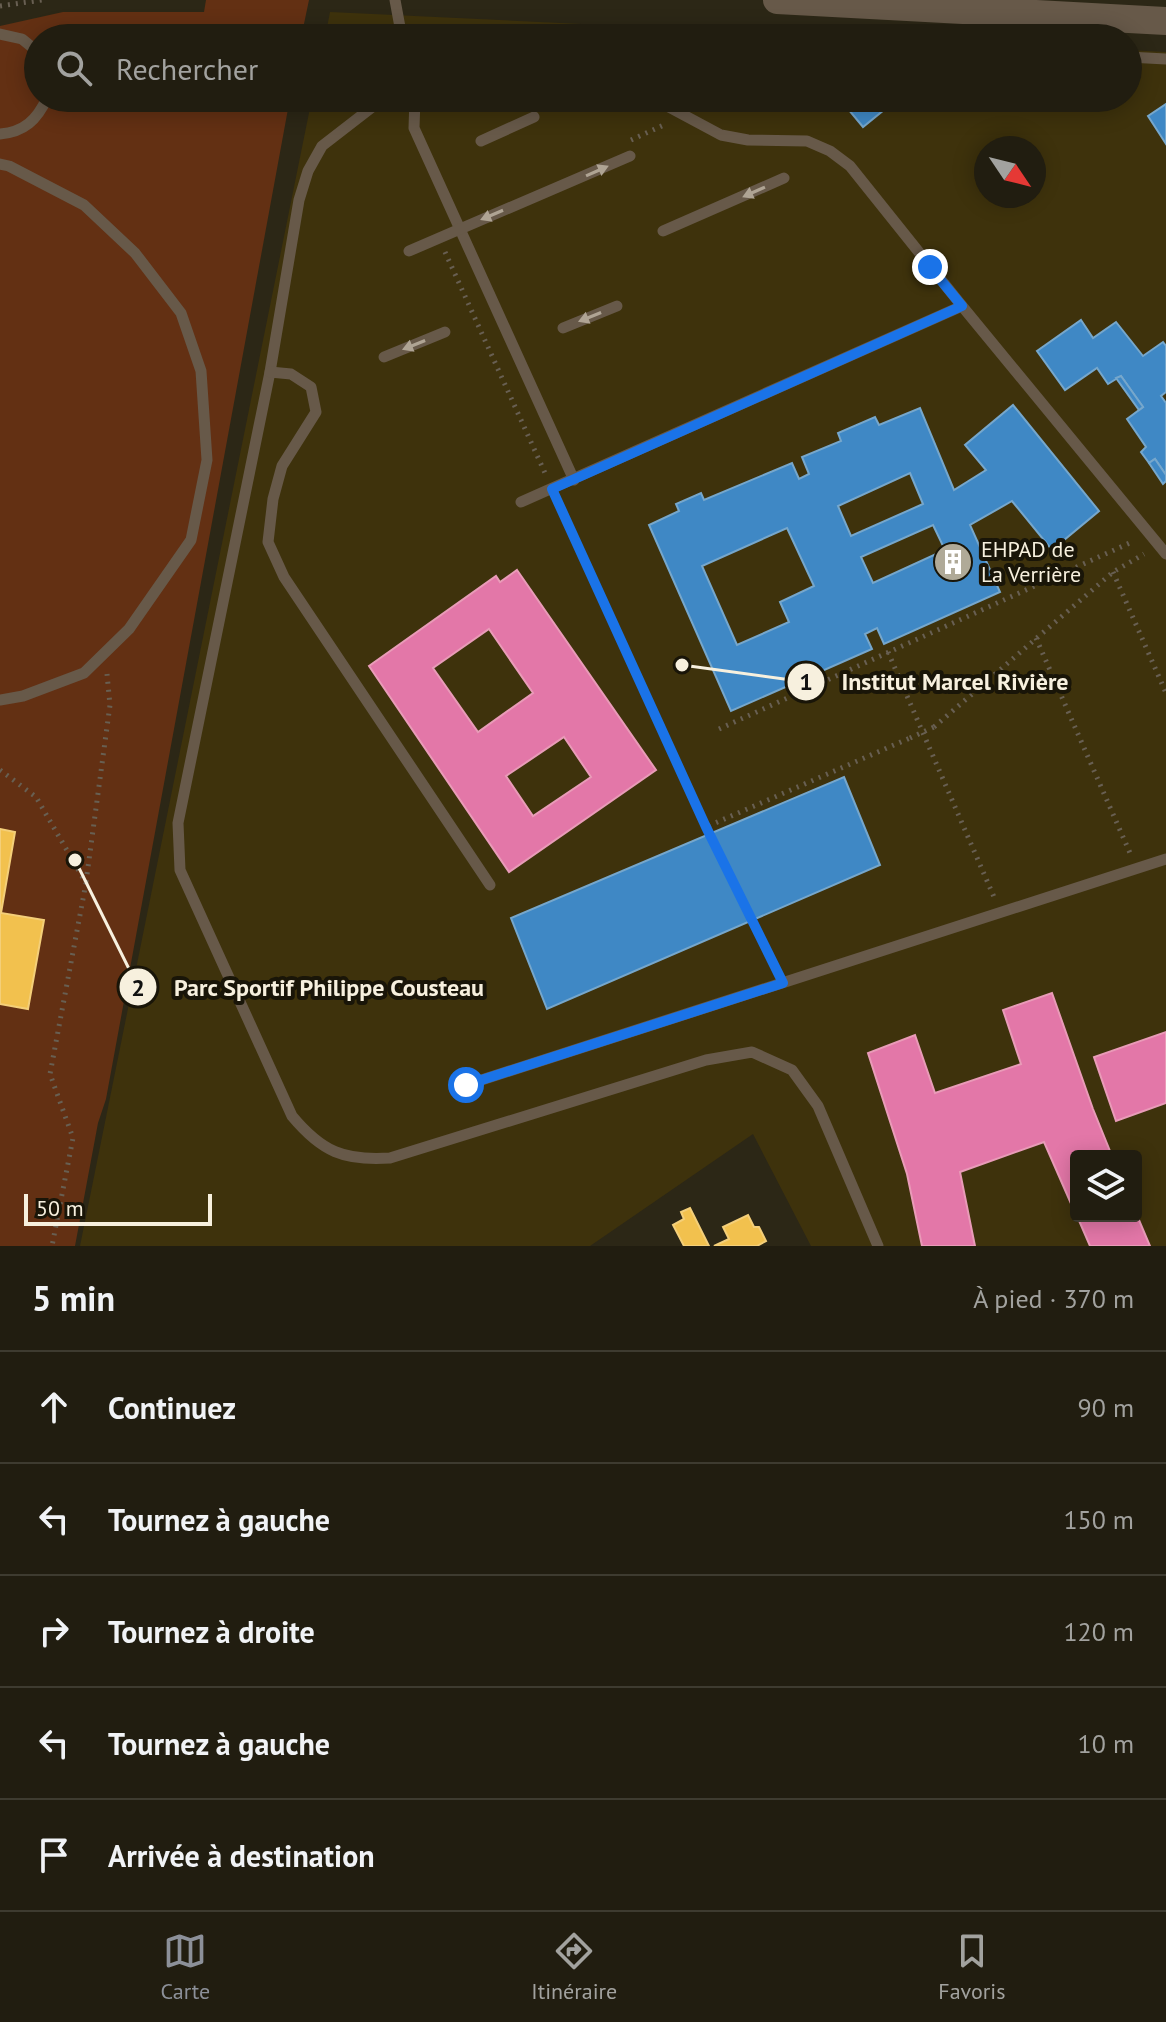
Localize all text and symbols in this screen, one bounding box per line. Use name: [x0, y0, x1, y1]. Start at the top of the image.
search box: [24, 24, 1142, 112]
icon: search: [52, 46, 96, 90]
text: Rechercher: [116, 49, 258, 88]
north arrow: [974, 136, 1046, 208]
one-way arrow: [586, 164, 609, 178]
one-way arrow: [742, 185, 766, 198]
one-way arrow: [480, 209, 504, 222]
route end: [912, 249, 948, 285]
one-way arrow: [578, 311, 602, 324]
one-way arrow: [402, 338, 426, 351]
place label: EHPAD de La Verrière: [981, 535, 1081, 588]
building icon: EHPAD de La Verrière: [932, 541, 974, 583]
callout: Institut Marcel Rivière: [786, 658, 1085, 706]
text: 1: [799, 666, 813, 697]
text: Institut Marcel Rivière: [841, 666, 1069, 697]
callout: Parc Sportif Philippe Cousteau: [118, 963, 501, 1011]
text: 2: [131, 972, 145, 1003]
text: Parc Sportif Philippe Cousteau: [174, 972, 484, 1003]
route start: [448, 1067, 484, 1103]
map controls: [1070, 1150, 1142, 1222]
button: layers: [1070, 1150, 1142, 1222]
scale bar: [24, 1190, 212, 1226]
text: 50 m: [36, 1194, 84, 1222]
text: 5 min: [32, 1276, 115, 1320]
text: À pied · 370 m: [973, 1282, 1134, 1315]
icon: ahead: [32, 1385, 76, 1429]
text: Continuez: [108, 1388, 236, 1427]
text: 90 m: [1078, 1391, 1134, 1424]
icon: left: [32, 1497, 76, 1541]
text: Tournez à gauche: [108, 1500, 330, 1539]
text: 150 m: [1063, 1503, 1134, 1536]
icon: right: [32, 1609, 76, 1653]
text: Tournez à droite: [108, 1612, 315, 1651]
text: 120 m: [1063, 1615, 1134, 1648]
icon: left: [32, 1721, 76, 1765]
text: Tournez à gauche: [108, 1724, 330, 1763]
text: 10 m: [1078, 1727, 1134, 1760]
icon: arrive: [32, 1833, 76, 1877]
text: Arrivée à destination: [108, 1836, 375, 1875]
tab: Carte: [161, 1929, 210, 2005]
tab: Itinéraire: [531, 1929, 617, 2005]
tab: Favoris: [938, 1929, 1005, 2005]

